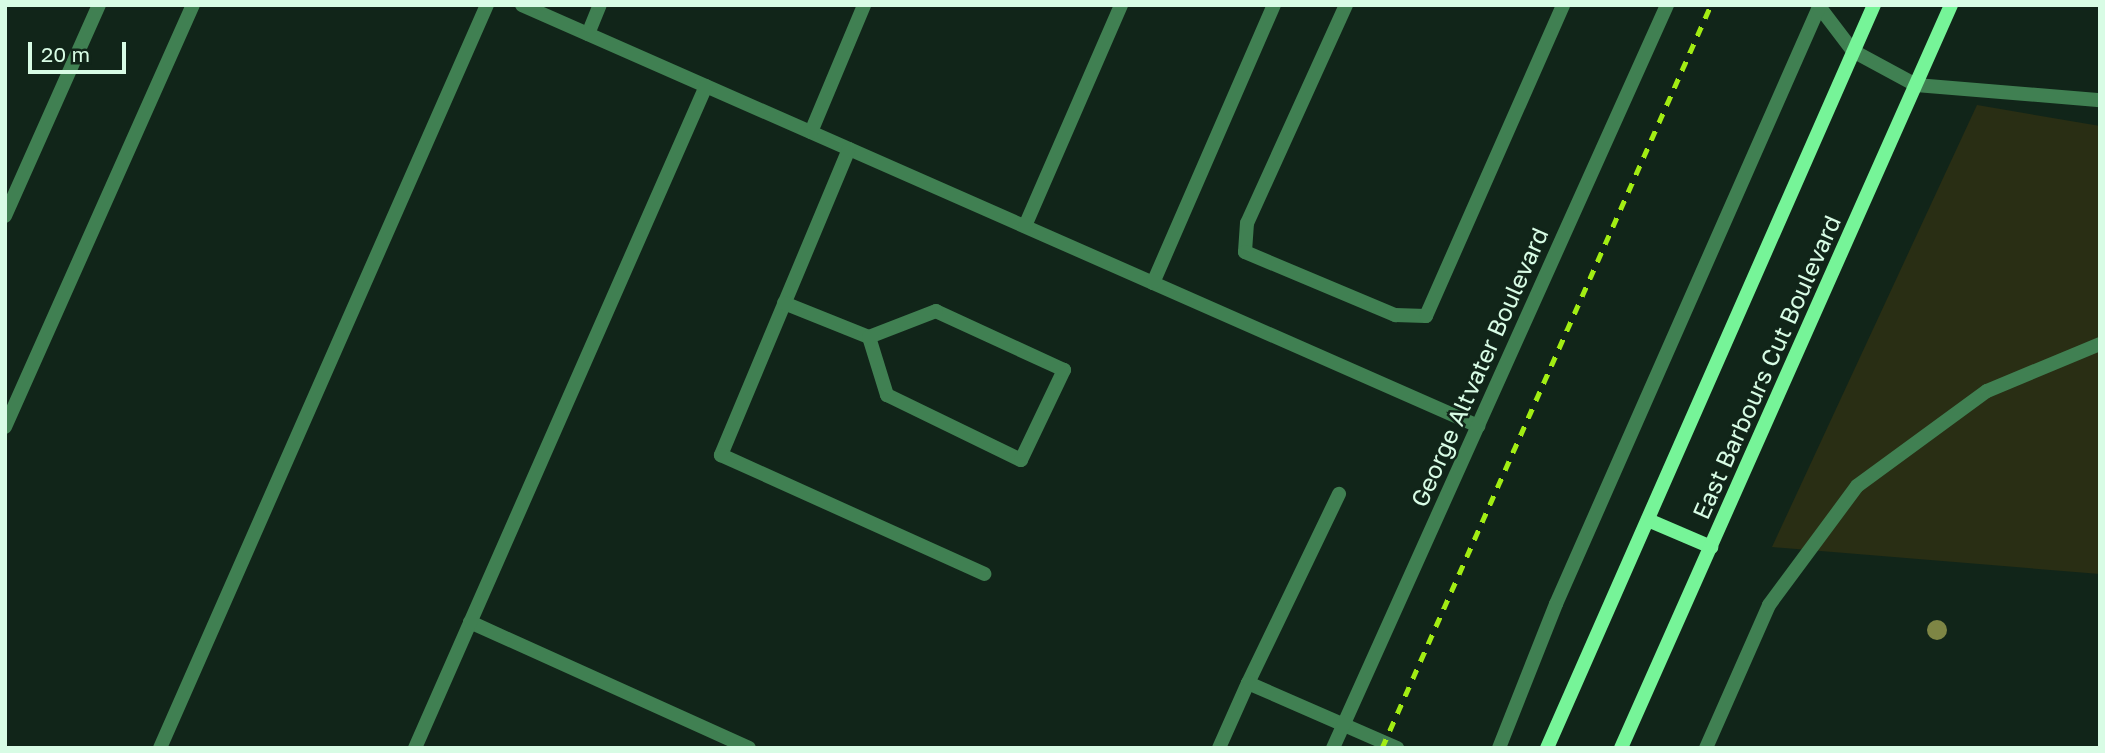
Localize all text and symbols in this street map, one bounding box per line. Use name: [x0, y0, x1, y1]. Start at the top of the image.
scale bar: [32, 28, 130, 72]
text: 20 m: [41, 41, 90, 67]
street label: East Barbours Cut Boulevard: [1686, 211, 1846, 523]
street label: George Altvater Boulevard: [1404, 223, 1554, 511]

